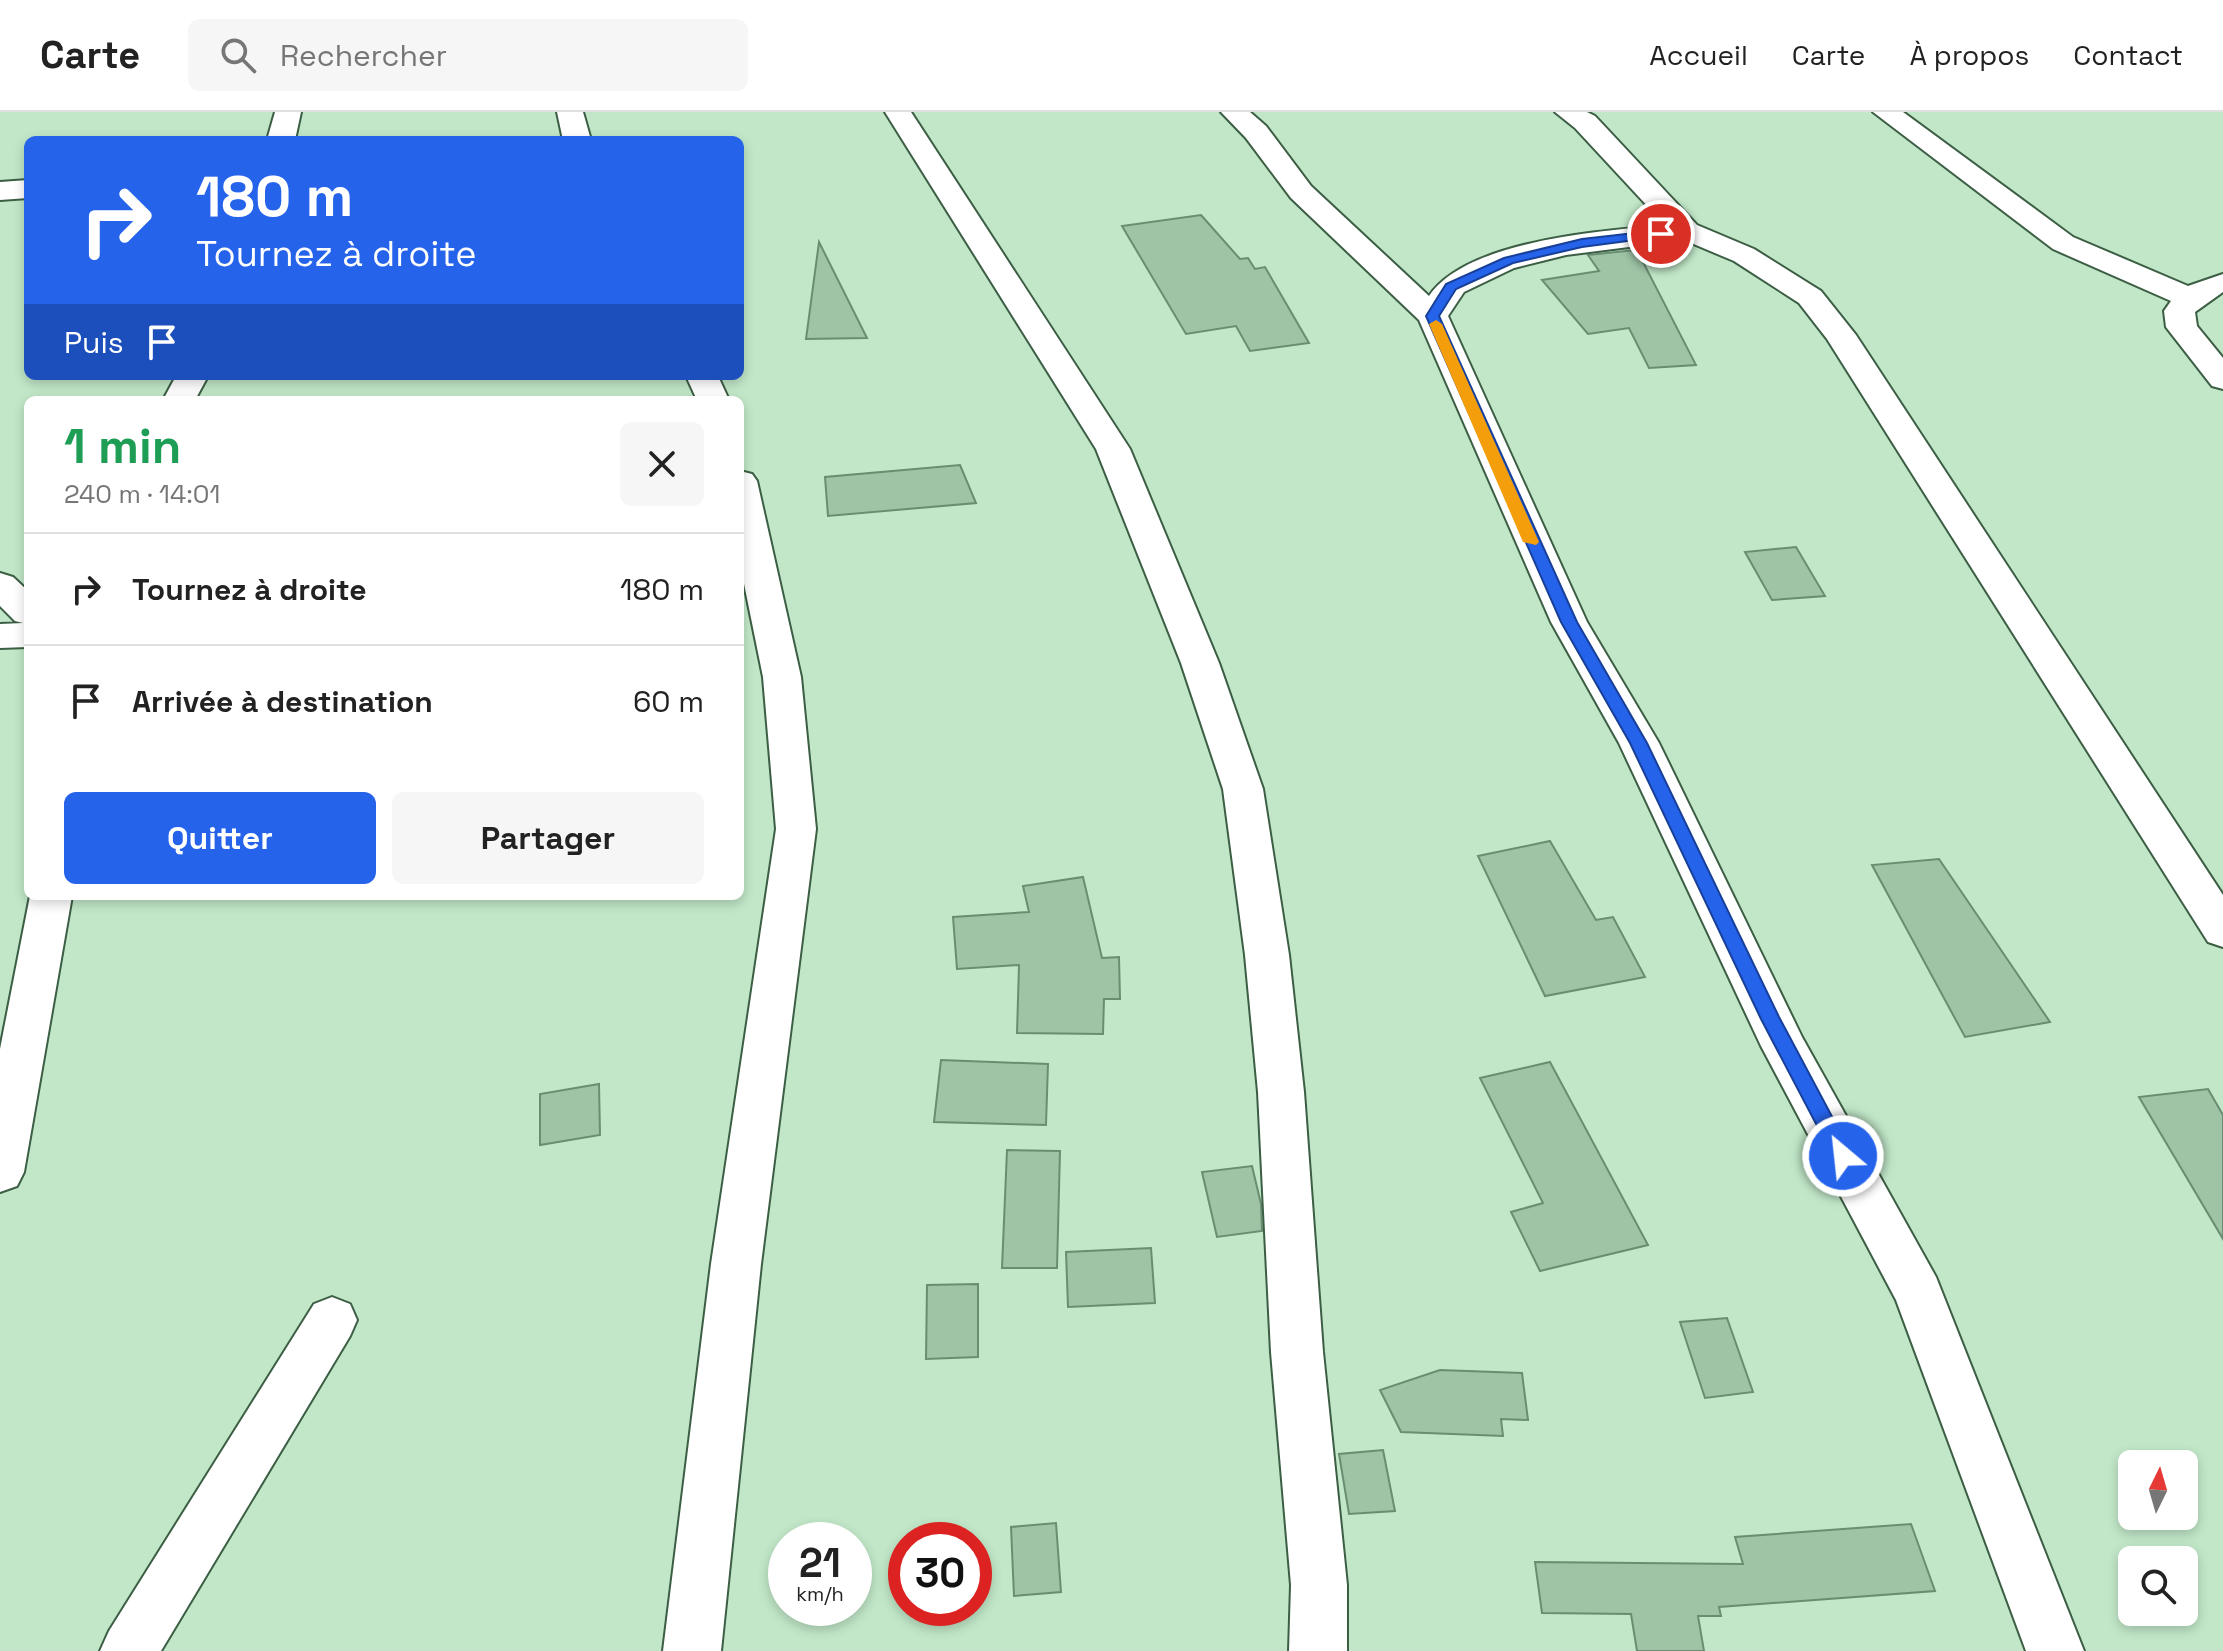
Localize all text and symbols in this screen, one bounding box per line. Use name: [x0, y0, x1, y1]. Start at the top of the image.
search box: [188, 19, 748, 91]
text: Carte: [40, 31, 140, 79]
icon: search: [216, 33, 260, 77]
text: Rechercher: [280, 36, 447, 75]
text: Accueil: [1649, 37, 1748, 73]
text: Carte: [1792, 37, 1865, 73]
text: À propos: [1909, 37, 2029, 73]
text: Contact: [2073, 37, 2183, 73]
text: 180 m: [196, 161, 353, 232]
icon: right: [64, 168, 168, 272]
pin: [1627, 200, 1695, 268]
icon: arrive: [1639, 212, 1683, 256]
text: Tournez à droite: [196, 231, 477, 277]
icon: arrive: [140, 320, 184, 364]
text: Puis: [64, 323, 124, 362]
text: 1 min: [64, 416, 181, 477]
button: close: [620, 422, 704, 506]
text: 240 m · 14:01: [64, 477, 220, 511]
icon: right: [64, 567, 108, 611]
text: Tournez à droite: [132, 570, 366, 609]
text: 180 m: [620, 570, 704, 609]
icon: arrive: [64, 679, 108, 723]
text: Arrivée à destination: [132, 682, 433, 721]
text: 60 m: [633, 682, 704, 721]
button: Quitter: [64, 792, 376, 884]
button: Partager: [392, 792, 704, 884]
position arrow: [1801, 1114, 1885, 1198]
north arrow: [2118, 1450, 2198, 1530]
map controls: [2118, 1450, 2198, 1626]
speed limit sign: 30: [888, 1522, 992, 1626]
text: 21: [799, 1538, 841, 1589]
button: search: [2118, 1546, 2198, 1626]
text: km/h: [796, 1581, 844, 1607]

